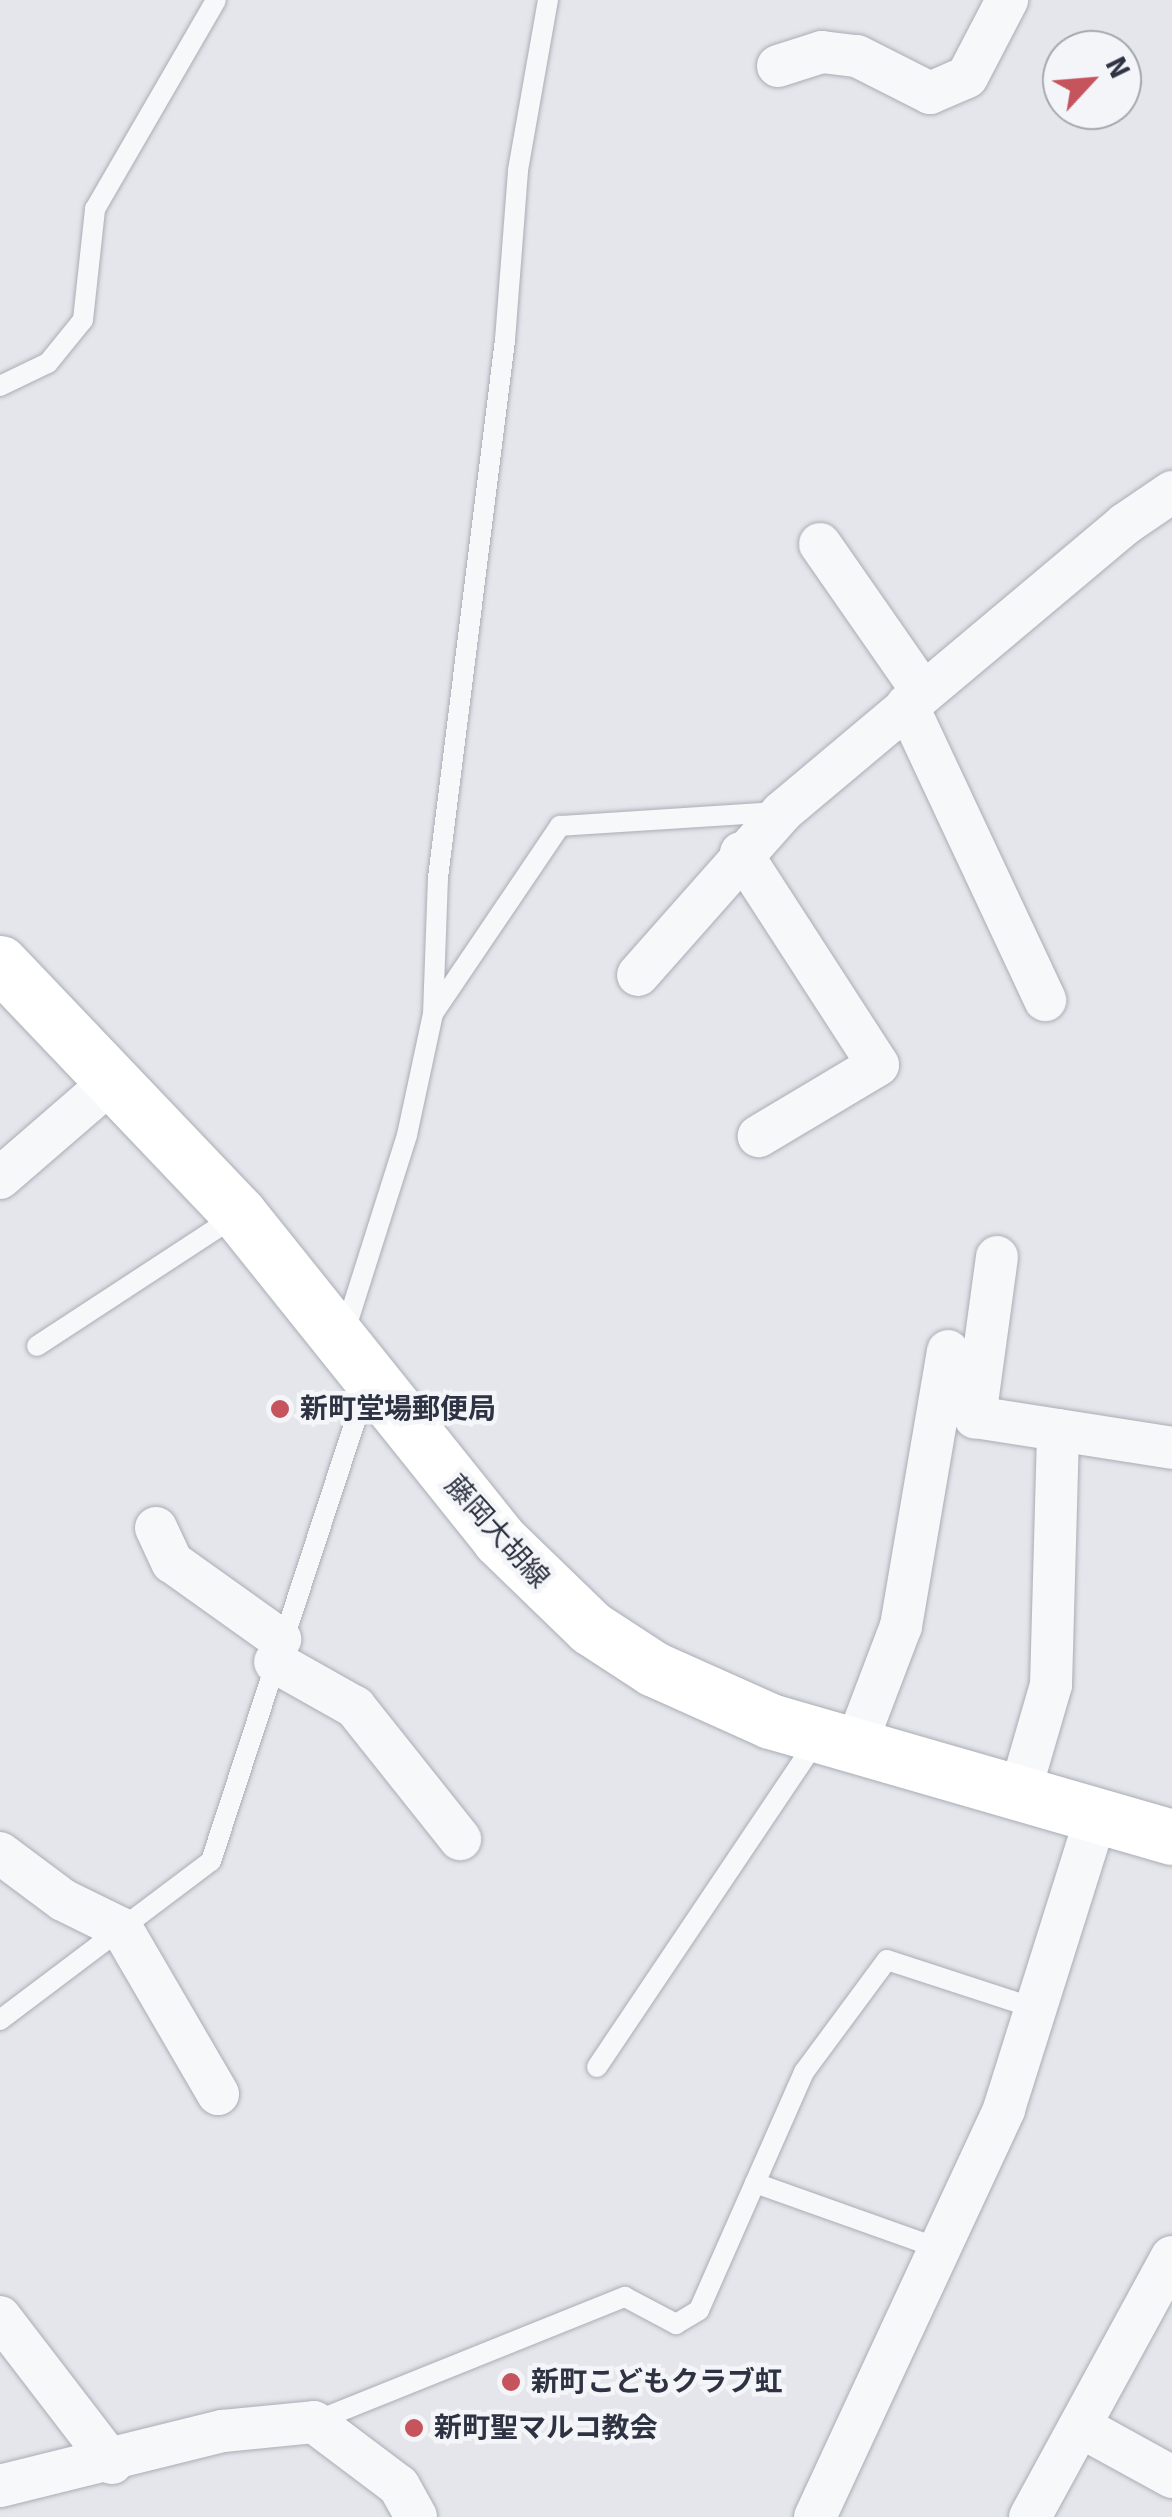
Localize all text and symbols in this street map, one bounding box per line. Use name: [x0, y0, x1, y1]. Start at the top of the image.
north arrow: [1042, 30, 1142, 130]
text: N: [1098, 52, 1137, 84]
place label: 新町堂場郵便局: [300, 1392, 496, 1426]
marker: 新町堂場郵便局: [269, 1398, 291, 1420]
street label: 藤岡大胡線: [438, 1469, 556, 1595]
place label: 新町こどもクラブ虹: [531, 2365, 783, 2399]
marker: 新町こどもクラブ虹: [500, 2371, 522, 2393]
place label: 新町聖マルコ教会: [434, 2411, 658, 2445]
marker: 新町聖マルコ教会: [403, 2417, 425, 2439]

